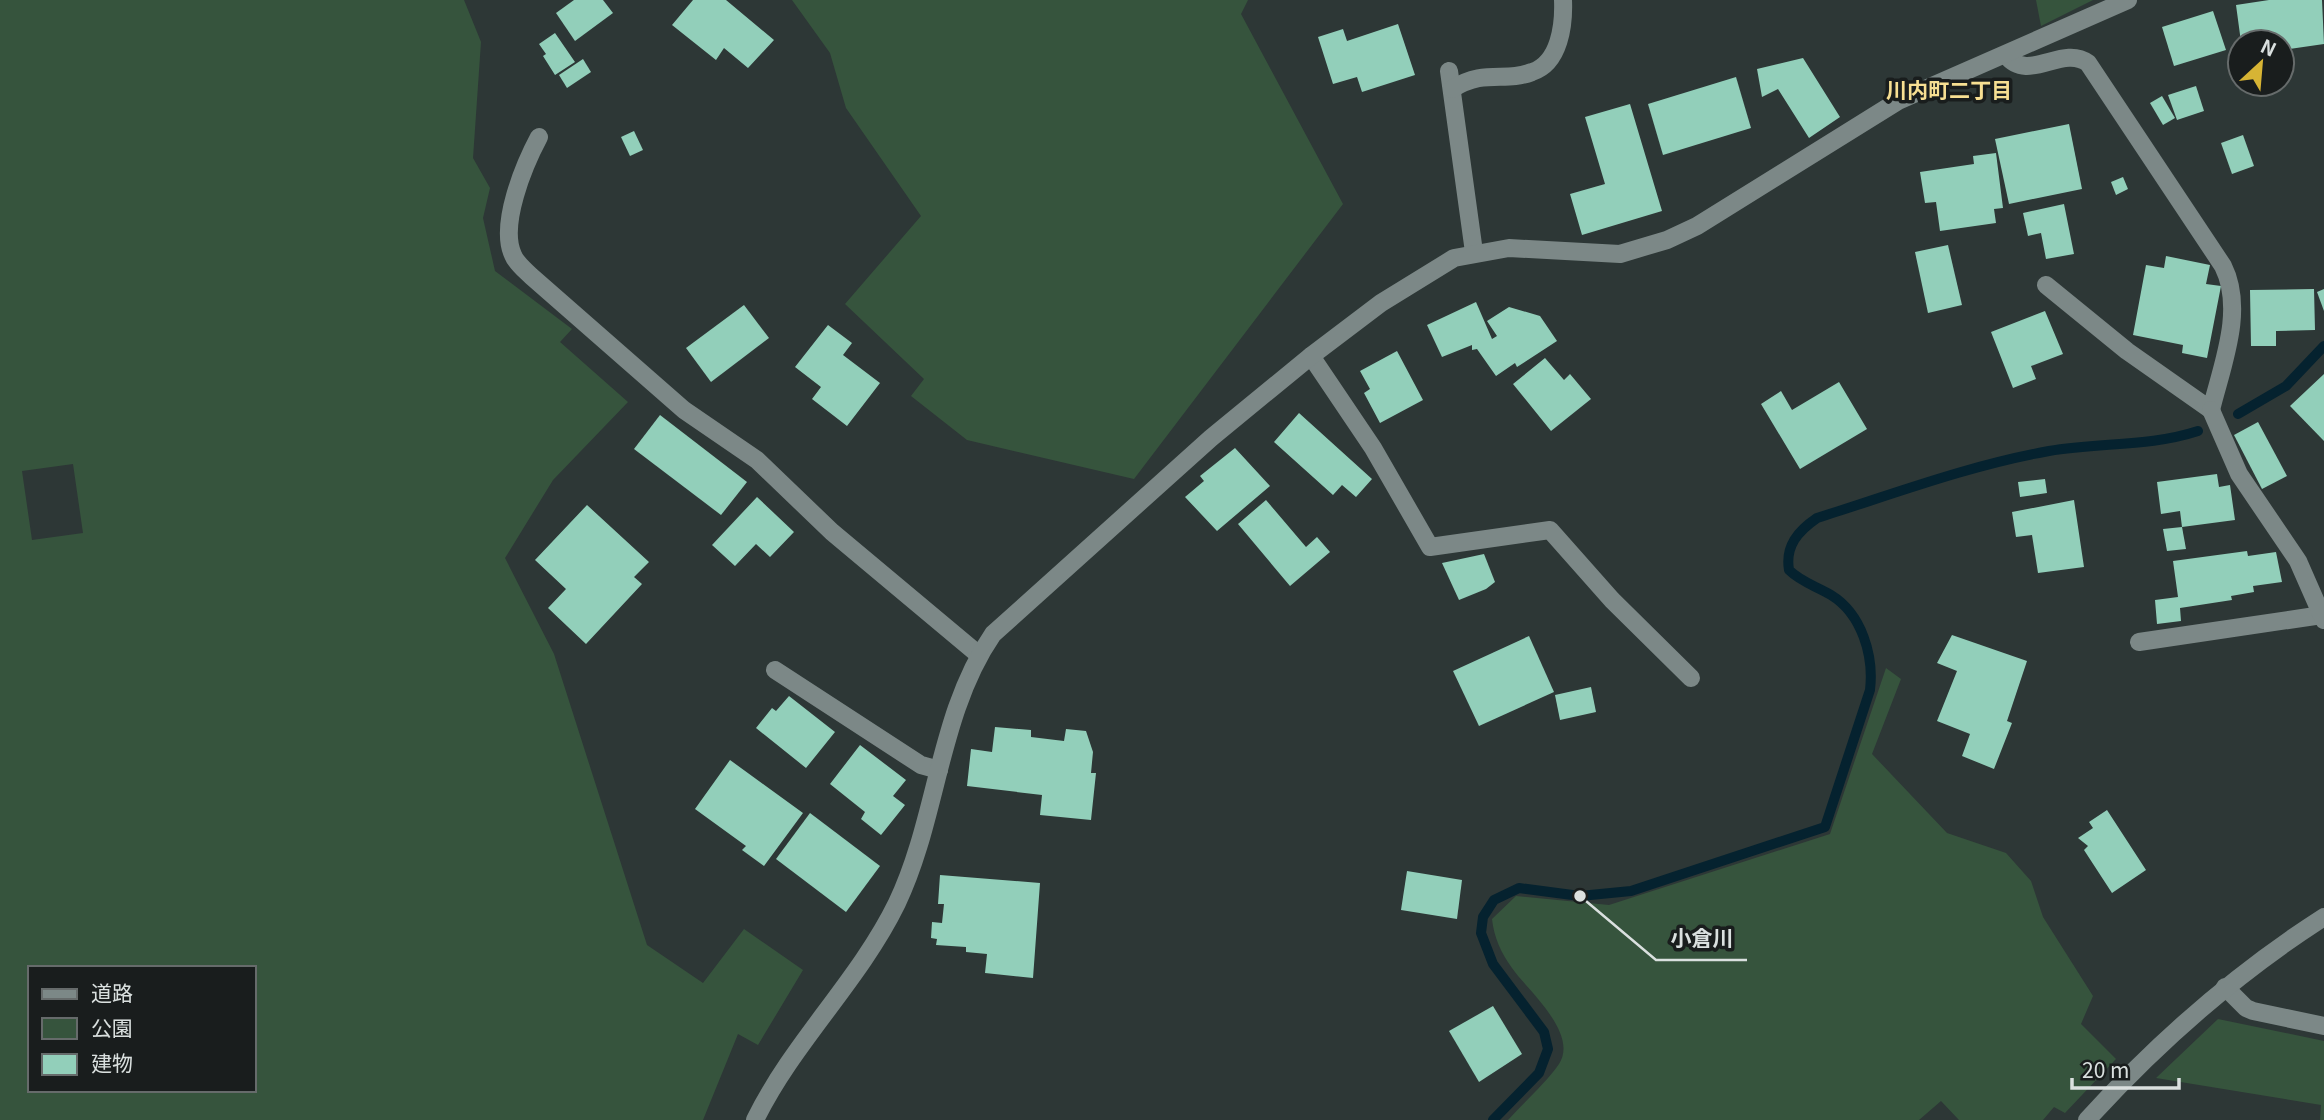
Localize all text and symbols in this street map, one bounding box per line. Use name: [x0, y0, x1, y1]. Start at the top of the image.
north arrow: [2226, 28, 2296, 98]
text: N: [2257, 31, 2281, 62]
district label: 川内町二丁目: [1886, 74, 2012, 104]
callout: 小倉川: [1656, 918, 1747, 960]
text: 小倉川: [1671, 922, 1734, 952]
legend: [28, 966, 256, 1092]
text: 道路: [91, 977, 133, 1007]
text: 公園: [91, 1012, 133, 1042]
scale bar: [2072, 1046, 2179, 1090]
text: 建物: [91, 1047, 133, 1077]
text: 20 m: [2082, 1054, 2129, 1084]

